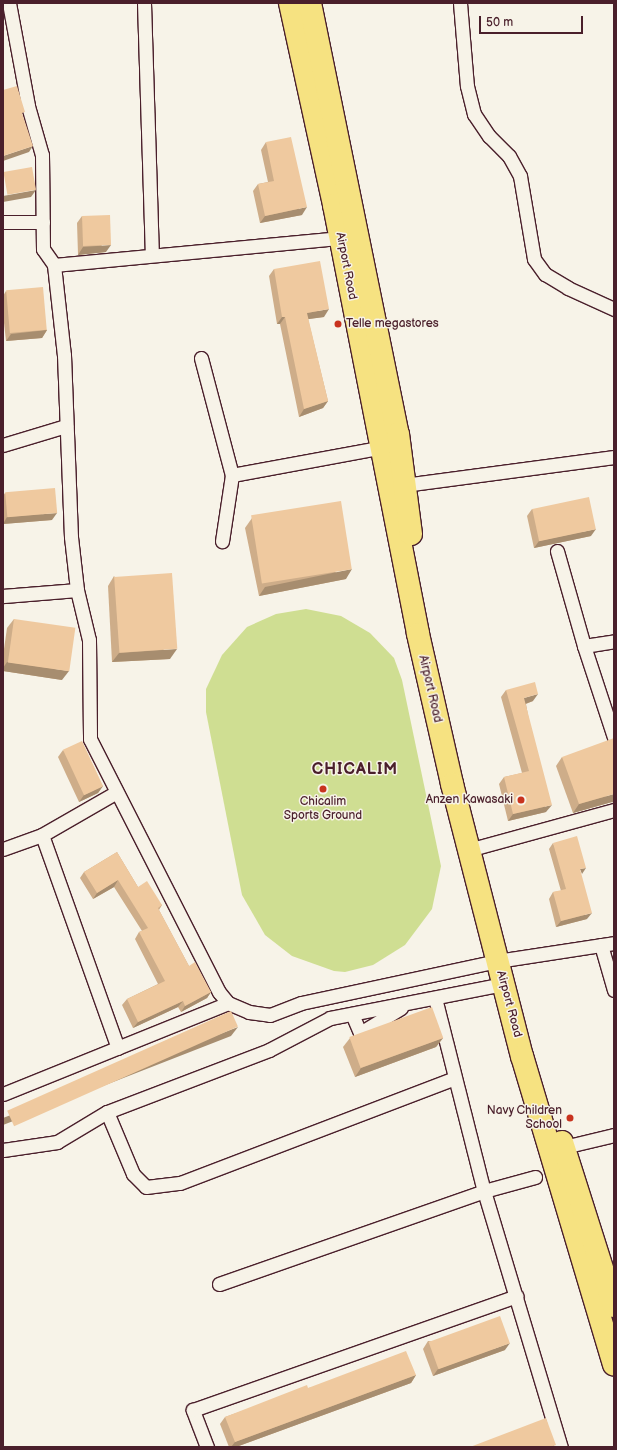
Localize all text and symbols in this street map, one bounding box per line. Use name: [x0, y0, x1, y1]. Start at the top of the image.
scale bar: [481, 8, 585, 34]
text: 50 m: [486, 15, 513, 30]
street label: Airport Road: [332, 231, 360, 301]
place label: Telle megastores: [346, 317, 439, 331]
marker: Telle megastores: [333, 319, 343, 329]
street label: Airport Road: [415, 654, 445, 724]
district label: CHICALIM: [312, 760, 398, 780]
marker: Chicalim Sports Ground: [318, 784, 328, 794]
place label: Anzen Kawasaki: [426, 793, 513, 807]
place label: Chicalim Sports Ground: [284, 795, 362, 823]
marker: Anzen Kawasaki: [516, 795, 526, 805]
street label: Airport Road: [493, 969, 525, 1039]
place label: Navy Children School: [486, 1104, 562, 1132]
marker: Navy Children School: [565, 1113, 575, 1123]

